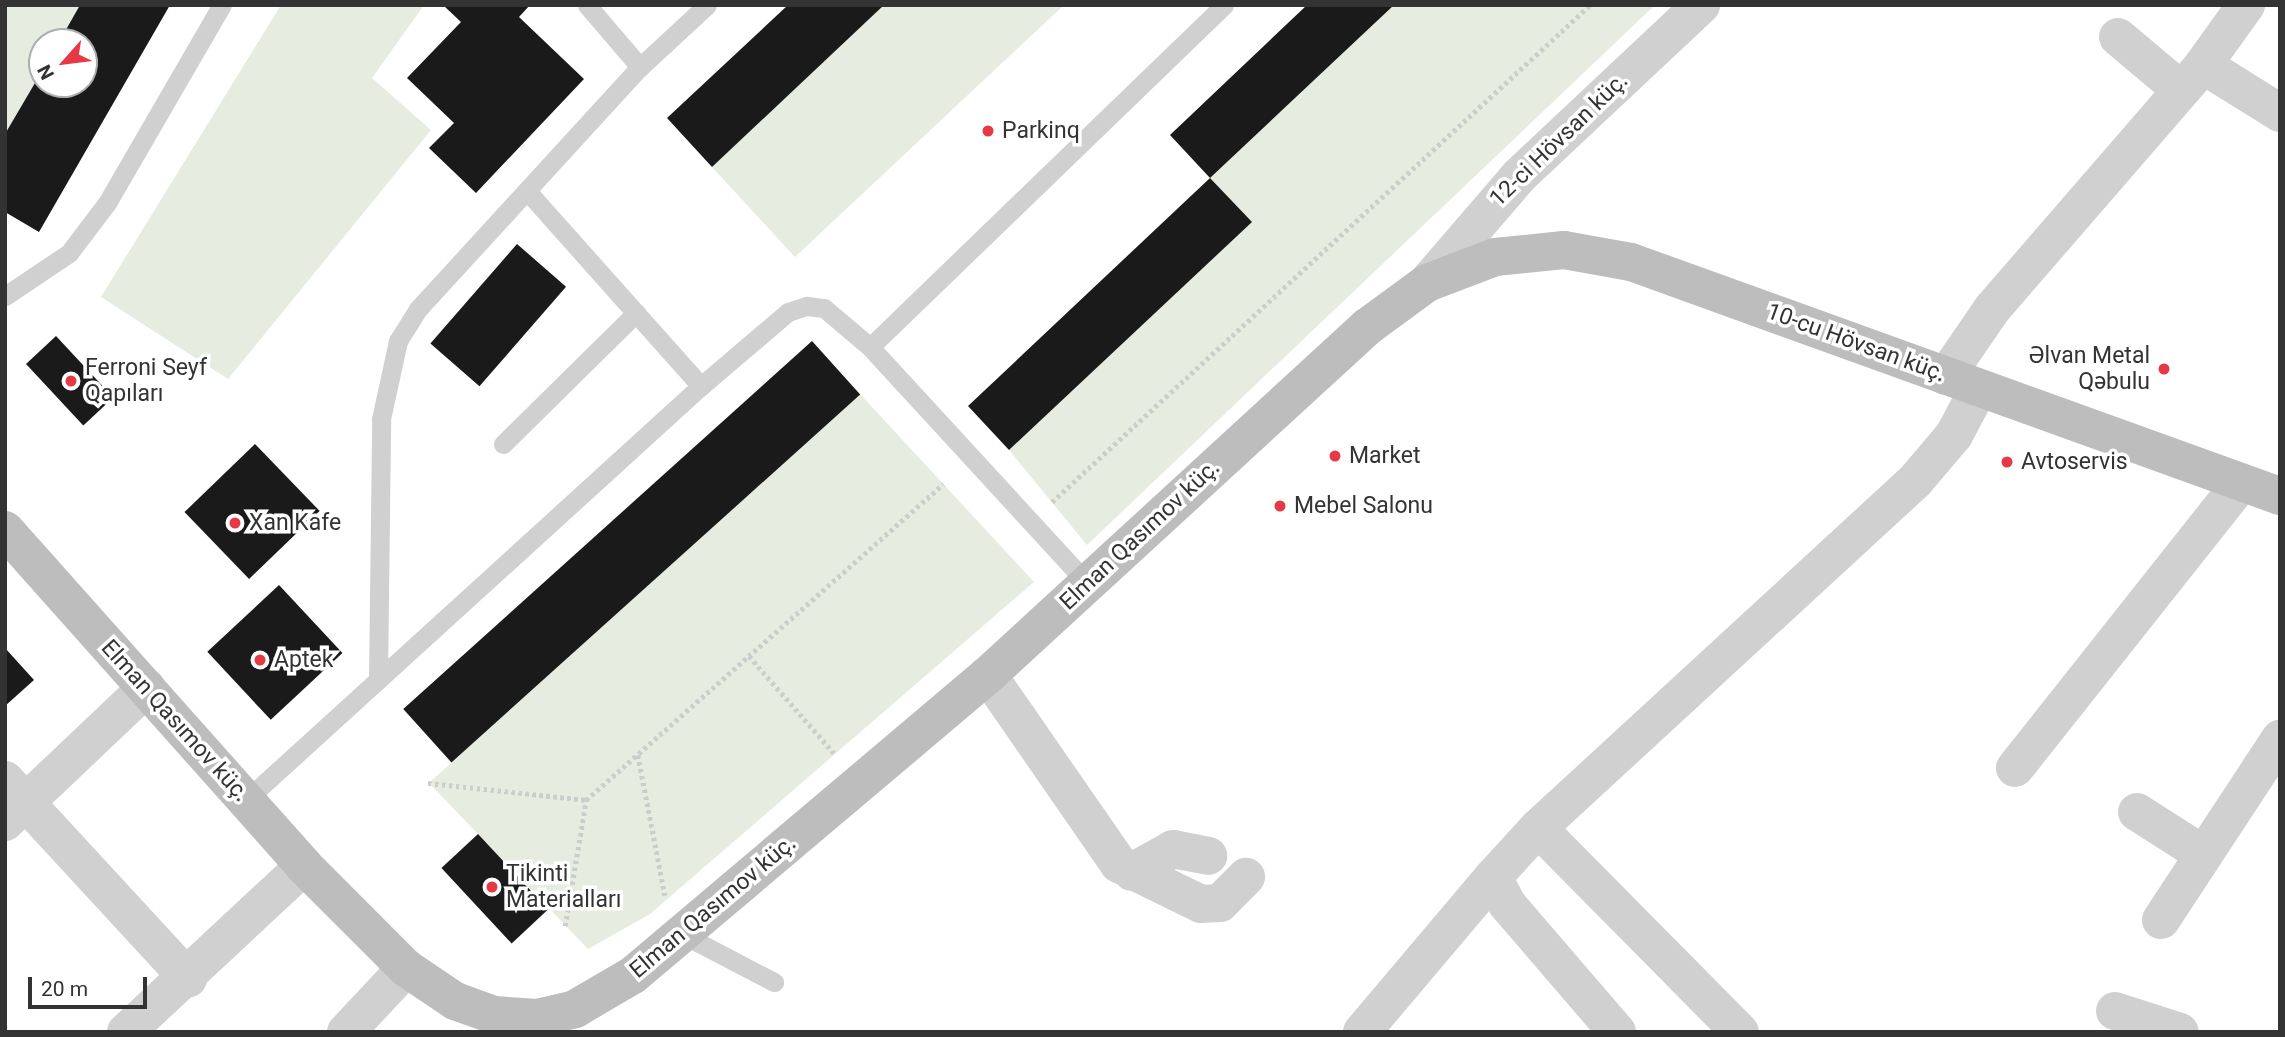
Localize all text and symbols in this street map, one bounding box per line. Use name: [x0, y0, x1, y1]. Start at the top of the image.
north arrow: [28, 28, 98, 98]
text: N: [32, 61, 59, 83]
street label: 12-ci Hövsan küç.: [1484, 67, 1634, 213]
place label: Parkinq: [1002, 117, 1080, 145]
marker: Parkinq: [980, 123, 996, 139]
street label: 10-cu Hövsan küç.: [1763, 298, 1949, 388]
place label: Əlvan Metal Qəbulu: [2029, 342, 2150, 396]
place label: Ferroni Seyf Qapıları: [85, 354, 207, 408]
marker: Əlvan Metal Qəbulu: [2156, 361, 2172, 377]
marker: Ferroni Seyf Qapıları: [63, 373, 79, 389]
place label: Market: [1349, 442, 1421, 470]
marker: Market: [1327, 448, 1343, 464]
place label: Avtoservis: [2021, 448, 2128, 476]
street label: Elman Qasımov küç.: [1055, 454, 1225, 616]
marker: Avtoservis: [1999, 454, 2015, 470]
place label: Mebel Salonu: [1294, 492, 1433, 520]
marker: Mebel Salonu: [1272, 498, 1288, 514]
place label: Xan Kafe: [249, 509, 341, 537]
marker: Xan Kafe: [227, 515, 243, 531]
street label: Elman Qasımov küç.: [95, 634, 255, 808]
place label: Aptek: [274, 646, 333, 674]
marker: Aptek: [252, 652, 268, 668]
street label: Elman Qasımov küç.: [624, 830, 802, 984]
place label: Tikinti Materialları: [506, 860, 621, 914]
marker: Tikinti Materialları: [484, 879, 500, 895]
scale bar: [32, 964, 150, 1008]
text: 20 m: [41, 977, 88, 1001]

